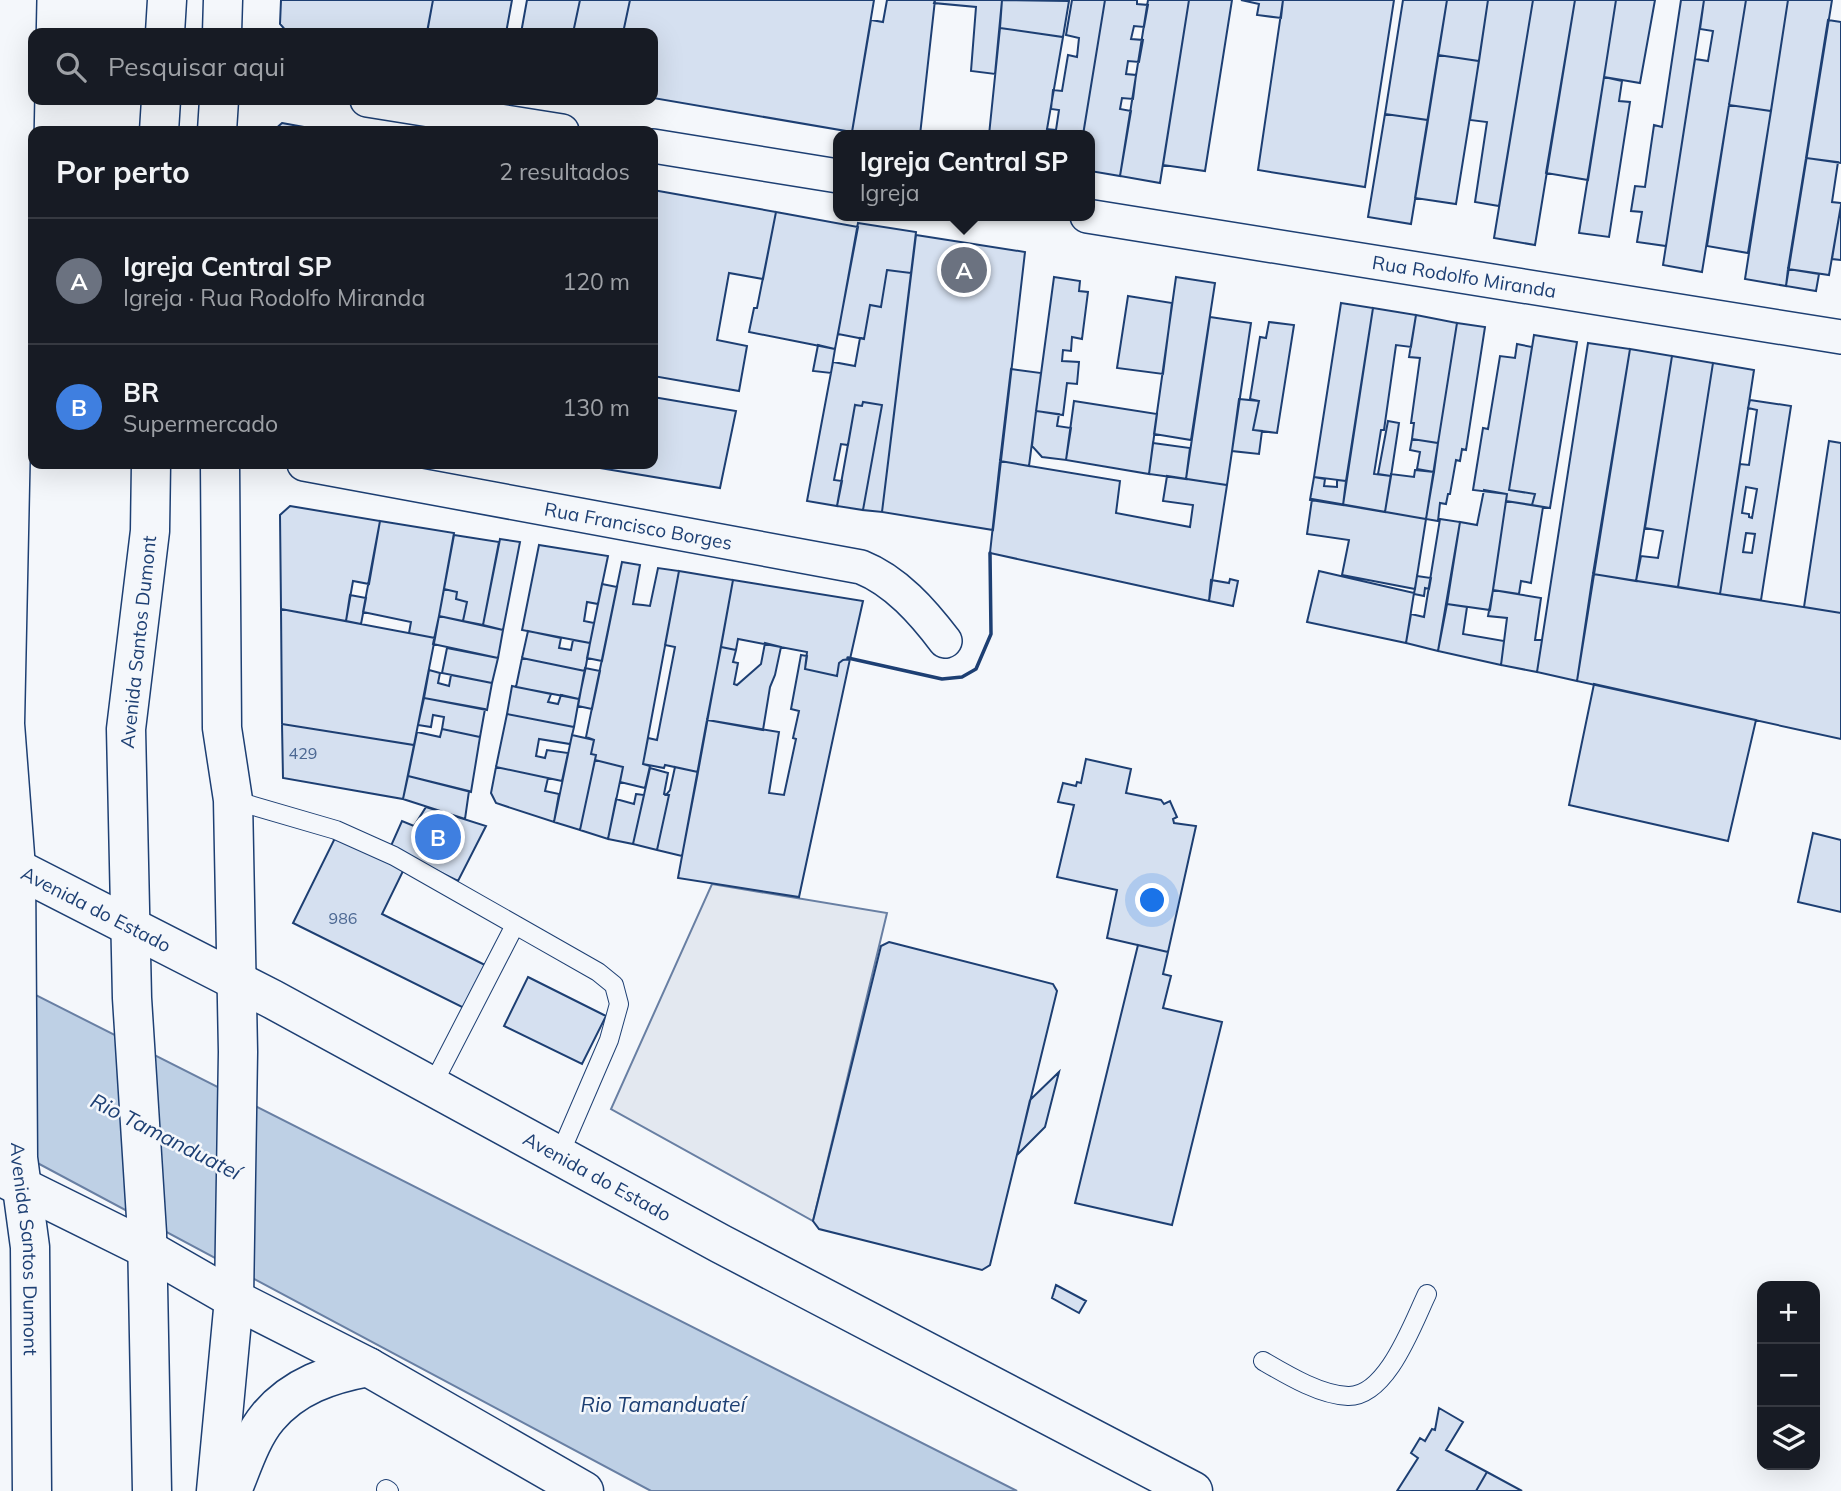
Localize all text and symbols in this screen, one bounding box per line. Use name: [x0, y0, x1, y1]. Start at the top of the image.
search box: [28, 28, 658, 105]
icon: search: [52, 48, 90, 86]
text: Pesquisar aqui: [108, 50, 285, 83]
popup: [833, 130, 1095, 221]
text: Igreja Central SP: [860, 145, 1068, 178]
text: Por perto: [56, 153, 190, 191]
text: 2 resultados: [499, 157, 630, 186]
text: Igreja: [860, 178, 919, 207]
pin: A: [941, 244, 987, 296]
text: Igreja Central SP: [123, 250, 332, 283]
street label: Rua Rodolfo Miranda: [1370, 250, 1558, 303]
text: A: [70, 267, 88, 296]
text: 120 m: [562, 267, 630, 296]
text: Igreja · Rua Rodolfo Miranda: [123, 283, 425, 312]
text: BR: [123, 376, 159, 409]
text: B: [71, 393, 87, 422]
text: 130 m: [562, 393, 630, 422]
text: Supermercado: [123, 409, 278, 438]
street label: Rua Francisco Borges: [542, 497, 734, 555]
street label: Avenida Santos Dumont: [115, 534, 161, 750]
house number: 429: [289, 743, 317, 763]
pin: B: [415, 811, 461, 863]
street label: Avenida do Estado: [17, 861, 175, 957]
your location: [1135, 883, 1169, 917]
house number: 986: [329, 908, 357, 928]
water label: Rio Tamanduateí: [87, 1087, 248, 1186]
street label: Avenida do Estado: [519, 1126, 676, 1227]
street label: Avenida Santos Dumont: [6, 1142, 43, 1356]
map controls: [1757, 1281, 1820, 1470]
button: +: [1757, 1281, 1820, 1344]
button: −: [1757, 1344, 1820, 1407]
water label: Rio Tamanduateí: [580, 1391, 749, 1417]
button: layers: [1757, 1407, 1820, 1470]

